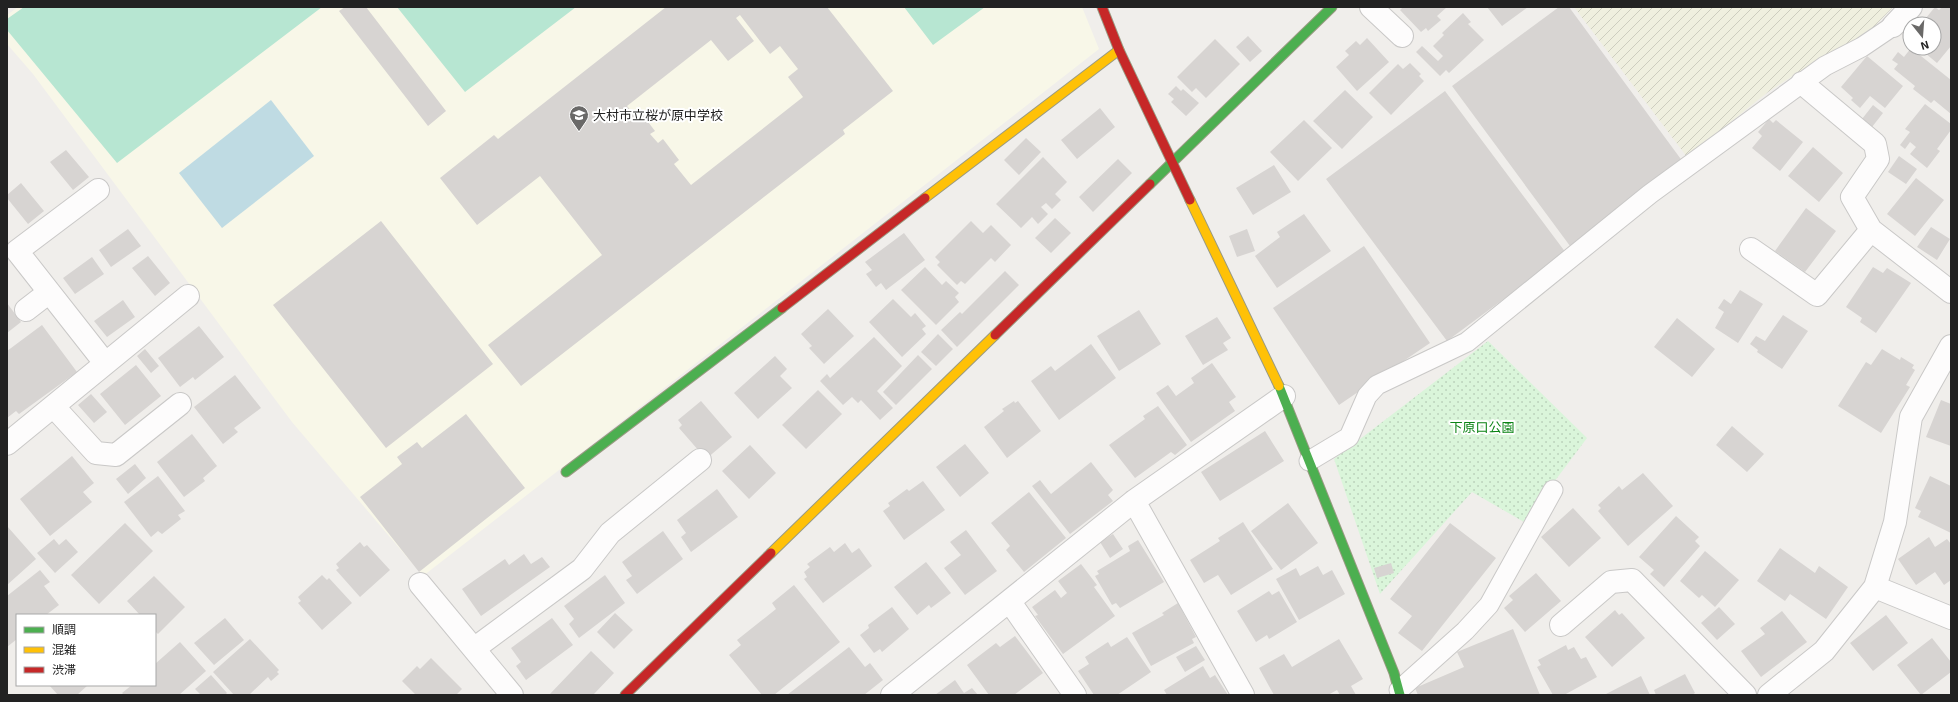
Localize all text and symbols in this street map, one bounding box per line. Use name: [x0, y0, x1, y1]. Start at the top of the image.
north arrow: [1902, 16, 1942, 56]
text: N: [1919, 39, 1931, 53]
school or university icon: 大村市立桜が原中学校: [568, 104, 590, 132]
place label: 大村市立桜が原中学校: [593, 107, 723, 123]
park label: 下原口公園: [1449, 419, 1515, 435]
legend: [16, 614, 156, 686]
text: 順調: [52, 622, 76, 636]
text: 混雑: [52, 642, 76, 656]
text: 渋滞: [52, 662, 76, 676]

